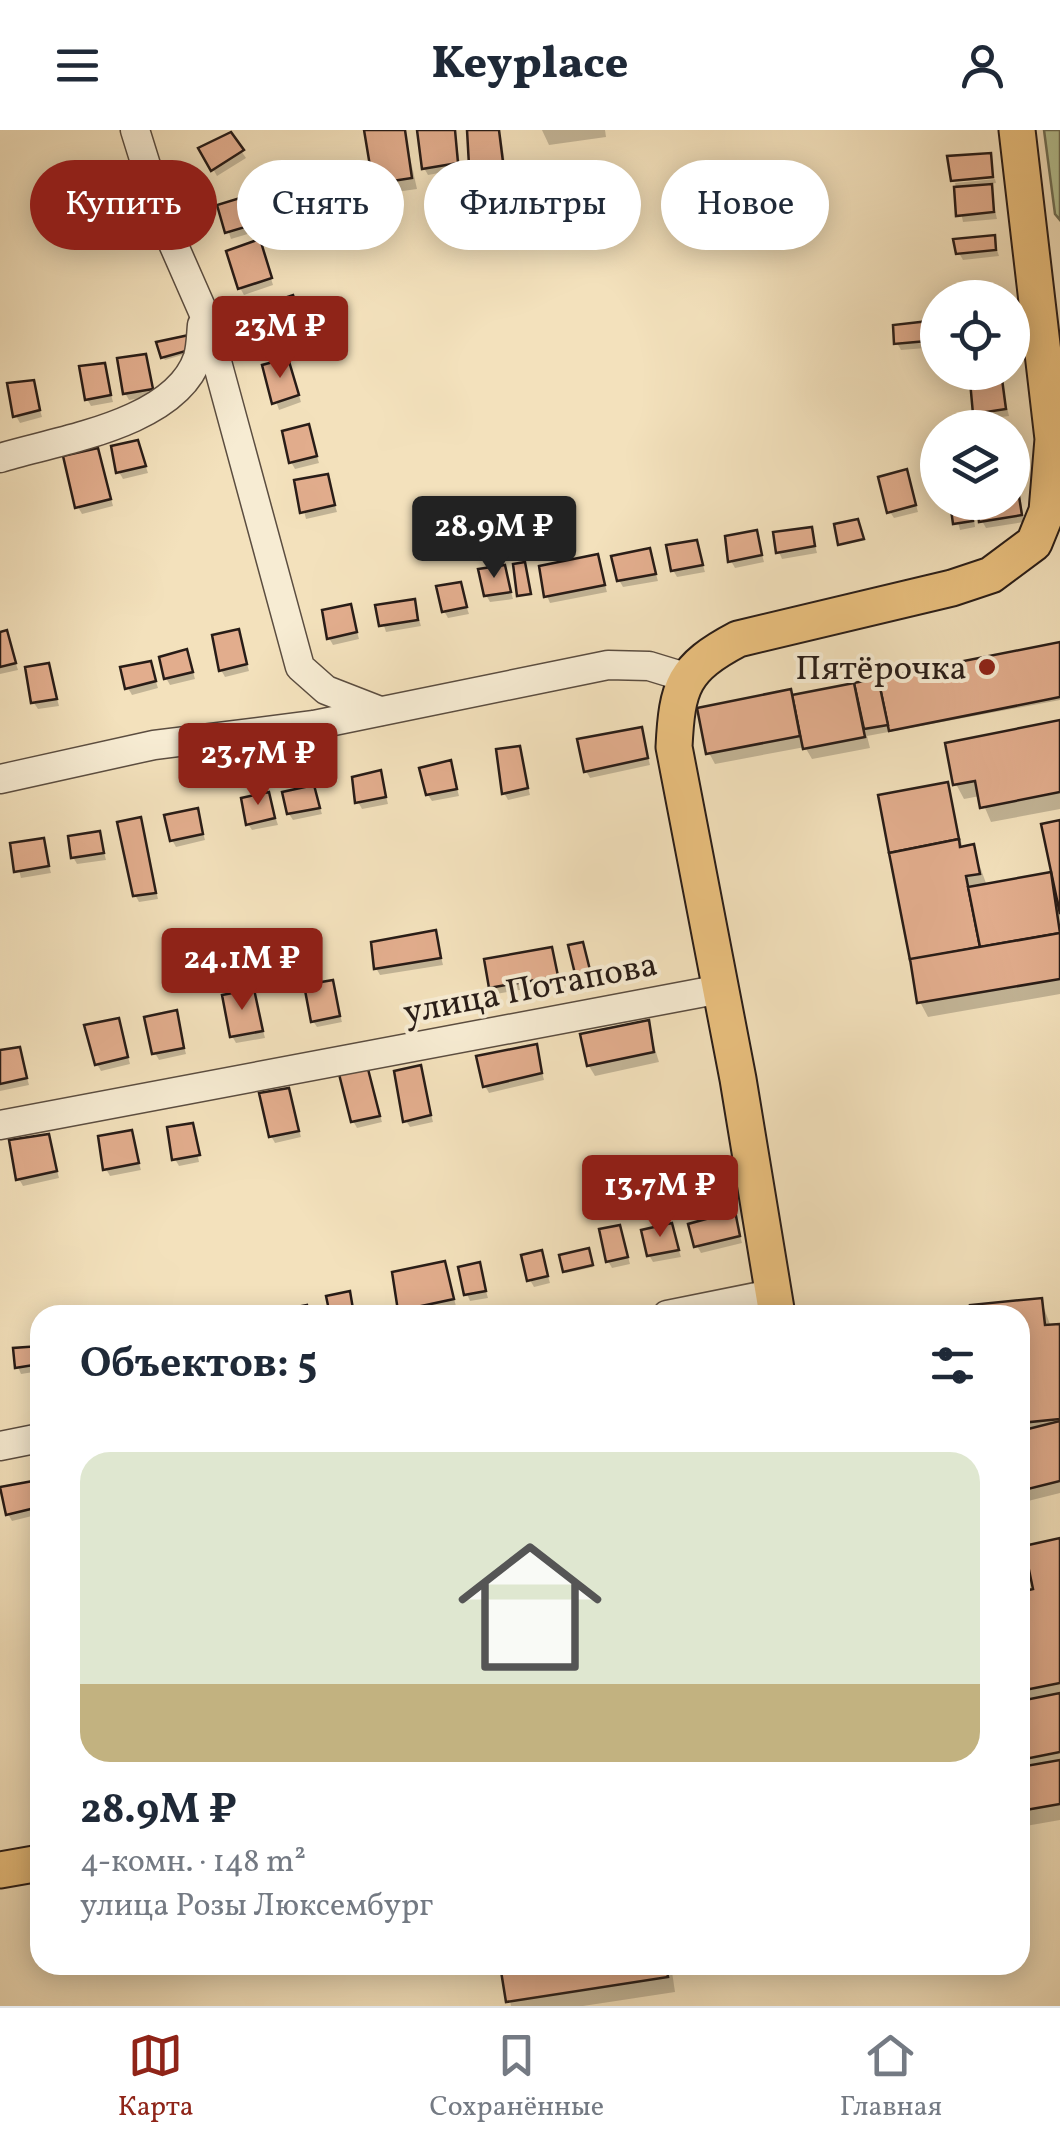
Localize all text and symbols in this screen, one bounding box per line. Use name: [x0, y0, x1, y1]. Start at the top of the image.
text: Keyplace: [432, 34, 628, 97]
icon: menu: [50, 38, 105, 93]
icon: person: [955, 38, 1010, 93]
chip: Купить: [30, 160, 217, 250]
chip: Снять: [237, 160, 404, 250]
chip: Фильтры: [424, 160, 641, 250]
chip: Новое: [661, 160, 829, 250]
map controls: [920, 280, 1030, 520]
button: locate: [920, 280, 1030, 390]
pin: 23M ₽: [210, 296, 350, 381]
text: 23M ₽: [234, 306, 326, 350]
button: layers: [920, 410, 1030, 520]
pin: 28.9M ₽: [402, 496, 586, 581]
text: 28.9M ₽: [434, 506, 554, 550]
place label: Пятёрочка: [795, 646, 967, 694]
marker: Пятёрочка: [976, 656, 998, 678]
pin: 23.7M ₽: [166, 723, 350, 808]
text: 23.7M ₽: [200, 733, 316, 777]
pin: 24.1M ₽: [150, 928, 334, 1013]
text: 24.1M ₽: [184, 938, 300, 982]
street label: улица Потапова: [399, 942, 662, 1038]
pin: 13.7M ₽: [568, 1155, 752, 1240]
text: 13.7M ₽: [604, 1165, 716, 1209]
text: Объектов: 5: [80, 1336, 317, 1395]
icon: filters: [925, 1338, 980, 1393]
icon: home: [440, 1517, 620, 1697]
text: 28.9M ₽: [80, 1782, 237, 1841]
text: 4-комн. · 148 m²: [80, 1841, 306, 1885]
text: улица Розы Люксембург: [80, 1885, 433, 1929]
tab: Карта: [118, 2028, 194, 2127]
tab: Сохранённые: [429, 2028, 604, 2127]
tab: Главная: [840, 2028, 942, 2127]

